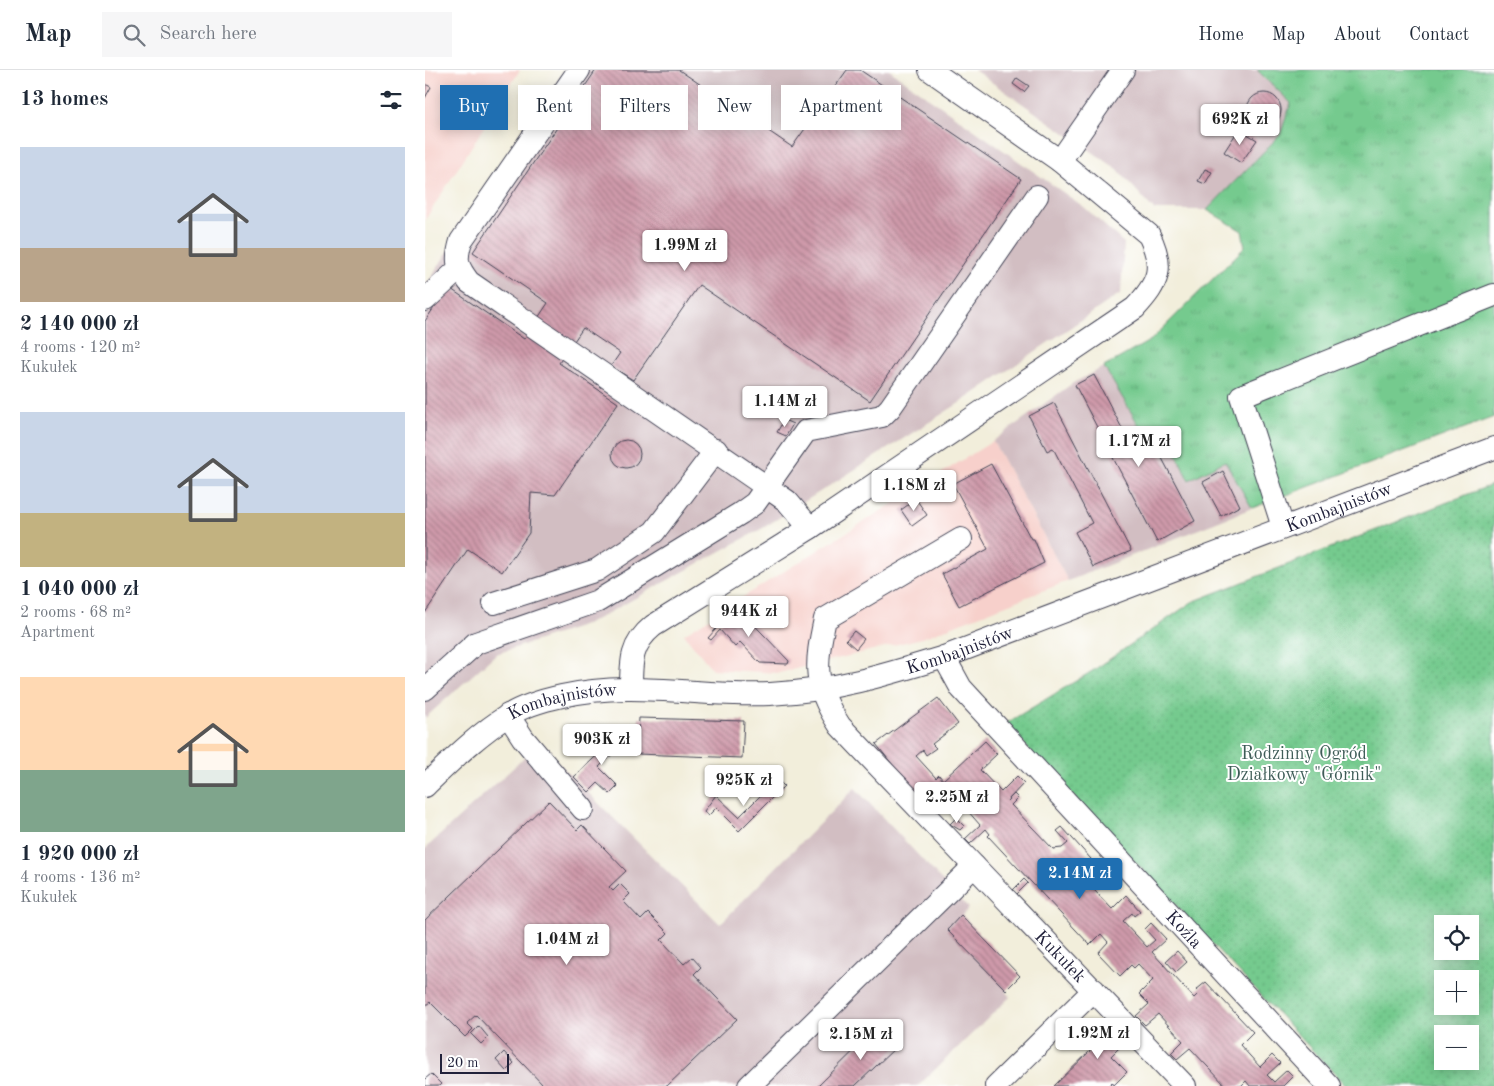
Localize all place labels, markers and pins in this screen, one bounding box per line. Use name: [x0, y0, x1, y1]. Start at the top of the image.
pin: 692K zł: [1194, 104, 1286, 146]
pin: 1.99M zł: [633, 230, 737, 272]
pin: 1.14M zł: [733, 386, 837, 428]
pin: 1.17M zł: [1087, 426, 1191, 468]
pin: 1.18M zł: [862, 470, 966, 512]
pin: 944K zł: [703, 596, 795, 638]
pin: 903K zł: [556, 724, 648, 766]
pin: 925K zł: [698, 764, 790, 807]
pin: 2.25M zł: [905, 782, 1009, 824]
pin: 2.14M zł: [1028, 858, 1132, 900]
pin: 1.04M zł: [515, 924, 619, 966]
pin: 2.15M zł: [809, 1018, 913, 1061]
pin: 1.92M zł: [1046, 1018, 1150, 1060]

